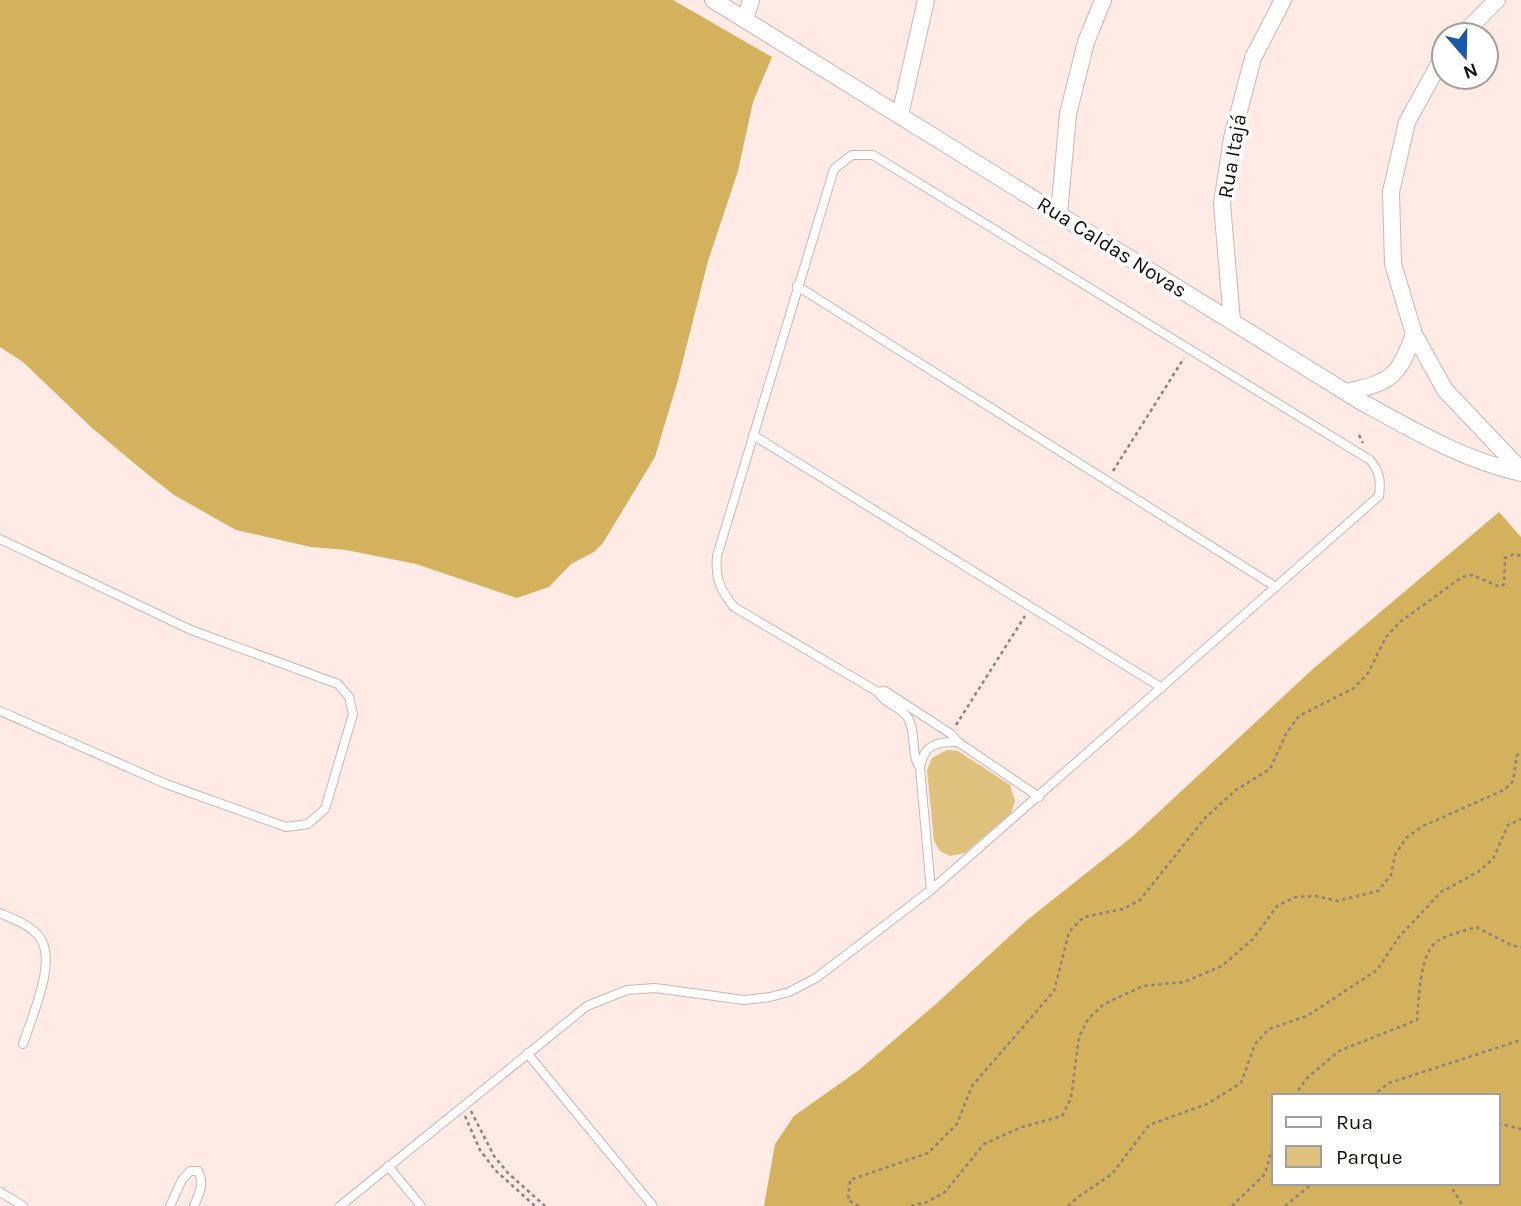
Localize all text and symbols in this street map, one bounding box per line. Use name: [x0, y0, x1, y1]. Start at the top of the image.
north arrow: [1430, 21, 1500, 91]
text: N: [1460, 58, 1481, 84]
street label: Rua Itajá: [1213, 112, 1251, 200]
street label: Rua Caldas Novas: [1033, 191, 1191, 303]
legend: [1272, 1094, 1500, 1185]
text: Rua: [1336, 1110, 1373, 1134]
text: Parque: [1336, 1145, 1403, 1169]

